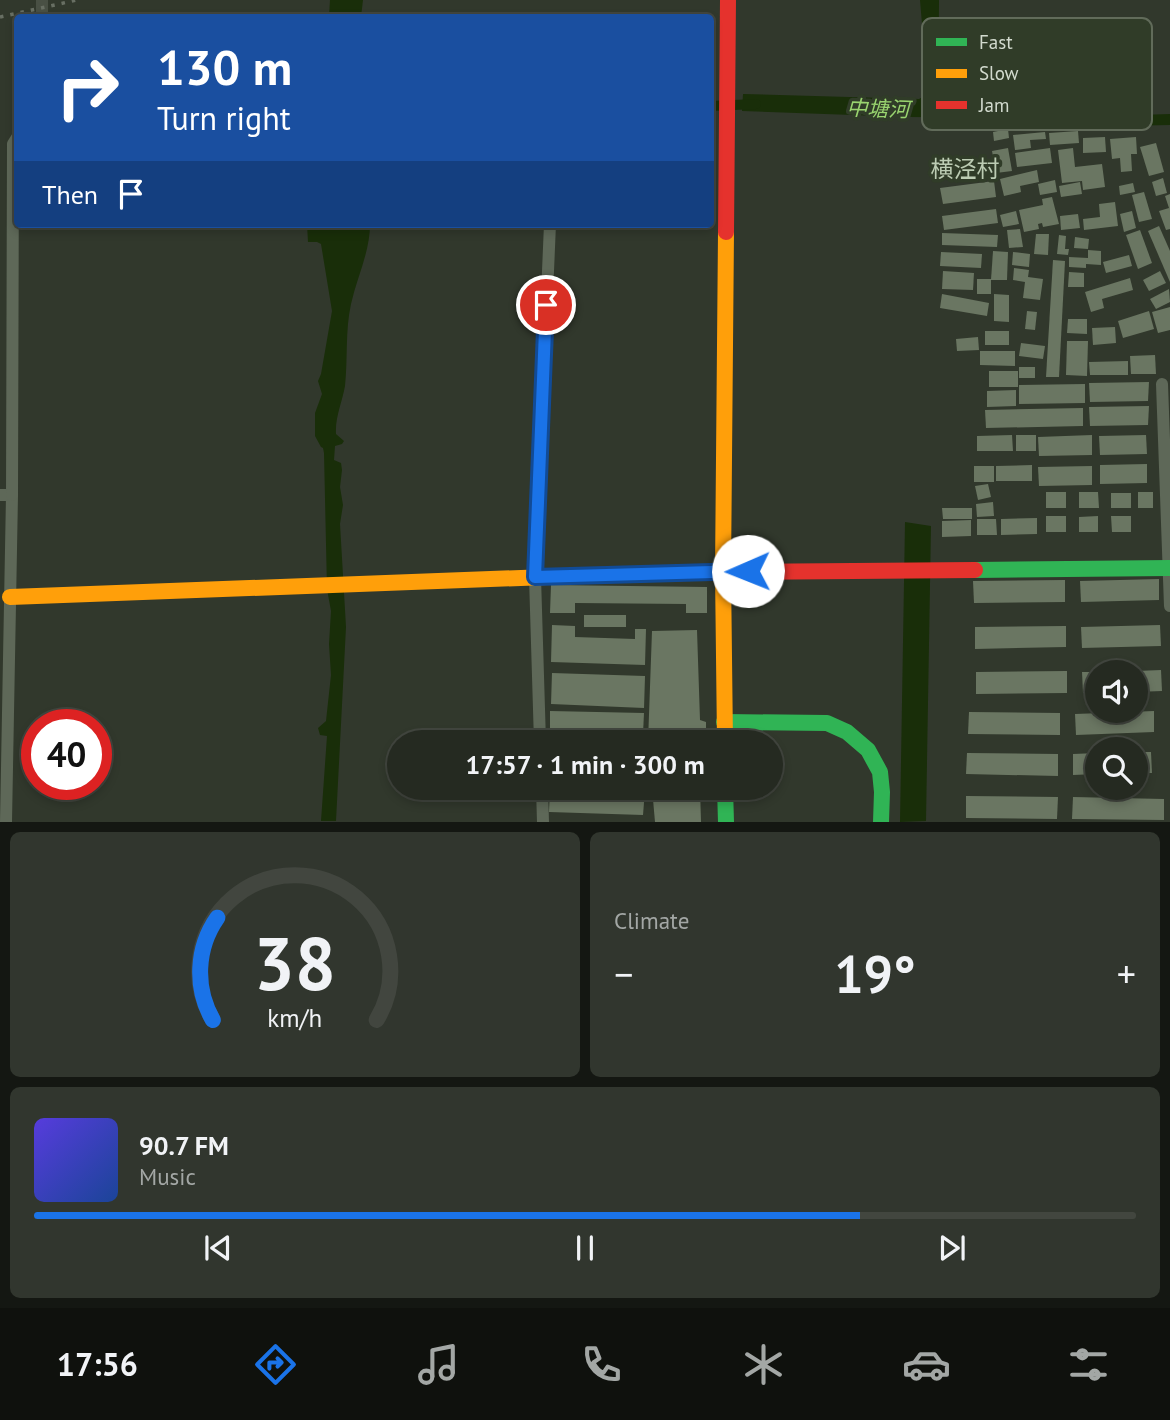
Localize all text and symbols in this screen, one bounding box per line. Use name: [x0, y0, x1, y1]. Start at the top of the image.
legend: [922, 18, 1152, 130]
text: Fast: [979, 30, 1013, 54]
text: 130 m: [157, 35, 292, 99]
icon: right: [42, 42, 133, 133]
text: Slow: [979, 61, 1019, 85]
text: Jam: [978, 93, 1009, 117]
water label: 中塘河: [846, 94, 914, 123]
text: Turn right: [157, 97, 291, 139]
district label: 横泾村: [931, 154, 1000, 183]
icon: arrive: [112, 175, 150, 213]
text: Then: [42, 178, 98, 211]
pin: [516, 275, 576, 335]
icon: arrive: [527, 286, 565, 324]
position arrow: [711, 534, 785, 608]
map controls: [1085, 660, 1148, 800]
button: sound: [1085, 660, 1148, 723]
speed limit sign: 40: [21, 709, 112, 800]
button: search: [1085, 737, 1148, 800]
text: 17:57 · 1 min · 300 m: [465, 748, 705, 781]
text: Climate: [614, 906, 689, 935]
text: 38: [254, 917, 336, 1011]
text: 19°: [834, 940, 916, 1007]
text: −: [614, 949, 633, 998]
text: +: [1117, 949, 1136, 998]
text: km/h: [268, 1002, 322, 1034]
text: 90.7 FM: [139, 1129, 229, 1162]
text: Music: [139, 1162, 196, 1191]
icon: previous: [199, 1229, 237, 1267]
icon: pause: [566, 1229, 604, 1267]
icon: next: [933, 1229, 971, 1267]
icon: directions: [251, 1340, 300, 1389]
icon: music: [414, 1340, 463, 1389]
icon: phone: [577, 1340, 626, 1389]
icon: climate: [739, 1340, 788, 1389]
icon: car: [902, 1340, 951, 1389]
icon: filters: [1064, 1340, 1113, 1389]
text: 17:56: [57, 1343, 138, 1385]

